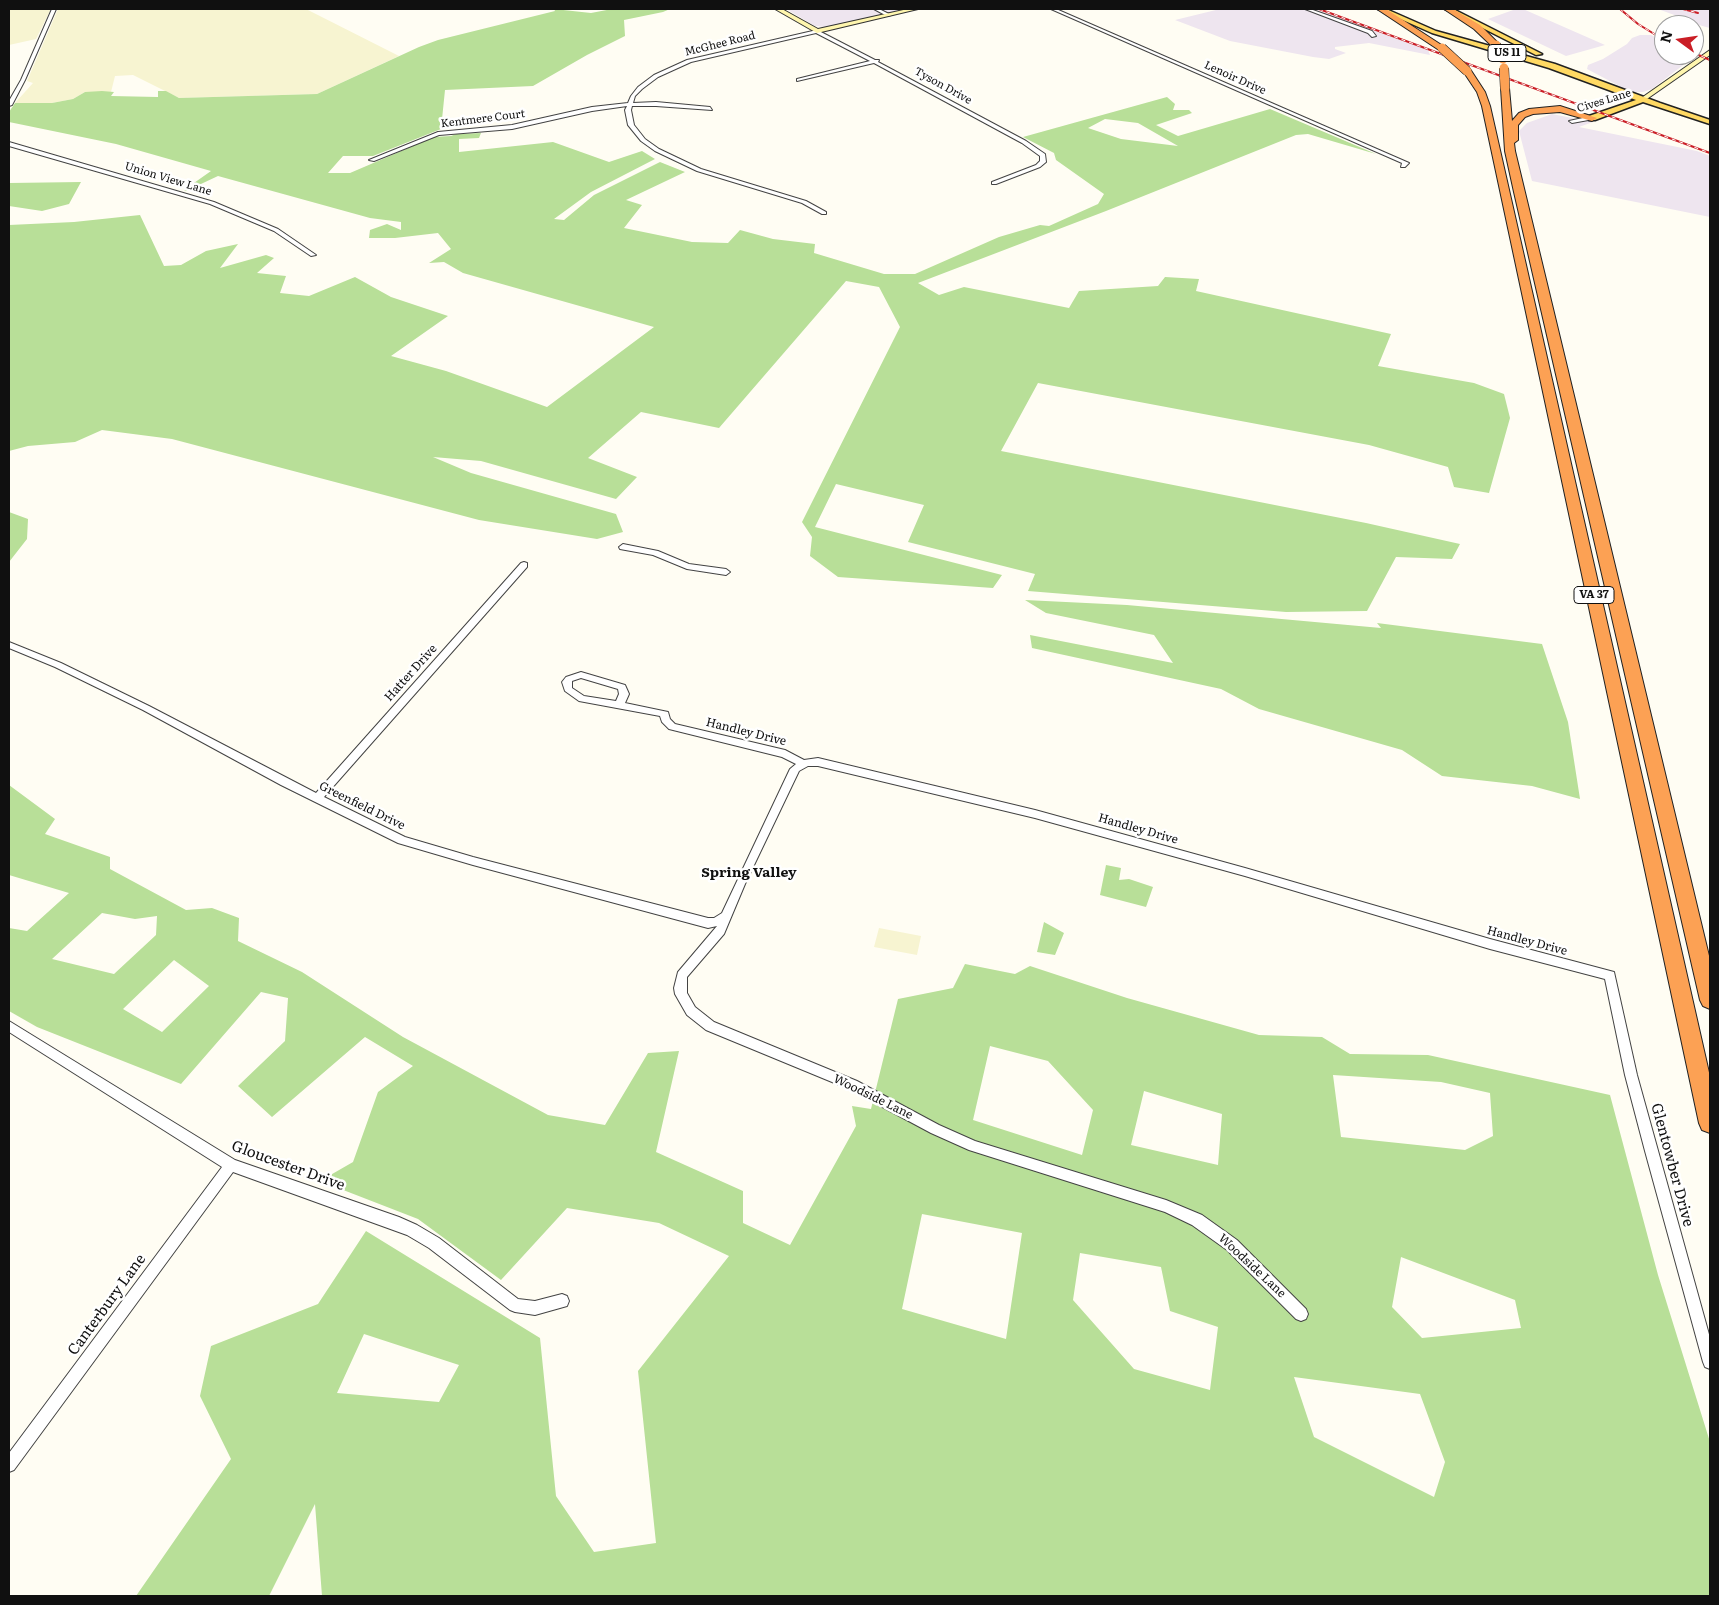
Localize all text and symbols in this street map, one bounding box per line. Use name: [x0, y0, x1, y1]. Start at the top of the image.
north arrow: [1654, 15, 1704, 65]
text: N: [1654, 28, 1677, 45]
street label: McGhee Road: [683, 29, 757, 59]
road number: US 11: [1488, 44, 1526, 62]
street label: Lenoir Drive: [1202, 59, 1268, 97]
street label: Tyson Drive: [912, 65, 974, 107]
street label: Cives Lane: [1575, 87, 1633, 115]
street label: Kentmere Court: [440, 107, 526, 131]
street label: Union View Lane: [123, 160, 213, 198]
road number: VA 37: [1574, 586, 1614, 604]
street label: Hatter Drive: [382, 642, 440, 704]
street label: Handley Drive: [704, 715, 788, 749]
street label: Greenfield Drive: [317, 779, 407, 833]
street label: Handley Drive: [1096, 811, 1180, 847]
district label: Spring Valley: [701, 865, 797, 881]
street label: Handley Drive: [1485, 923, 1569, 959]
street label: Woodside Lane: [831, 1072, 915, 1122]
street label: Glentowber Drive: [1647, 1101, 1697, 1229]
street label: Gloucester Drive: [229, 1137, 347, 1195]
street label: Woodside Lane: [1215, 1231, 1289, 1301]
street label: Canterbury Lane: [64, 1251, 150, 1359]

